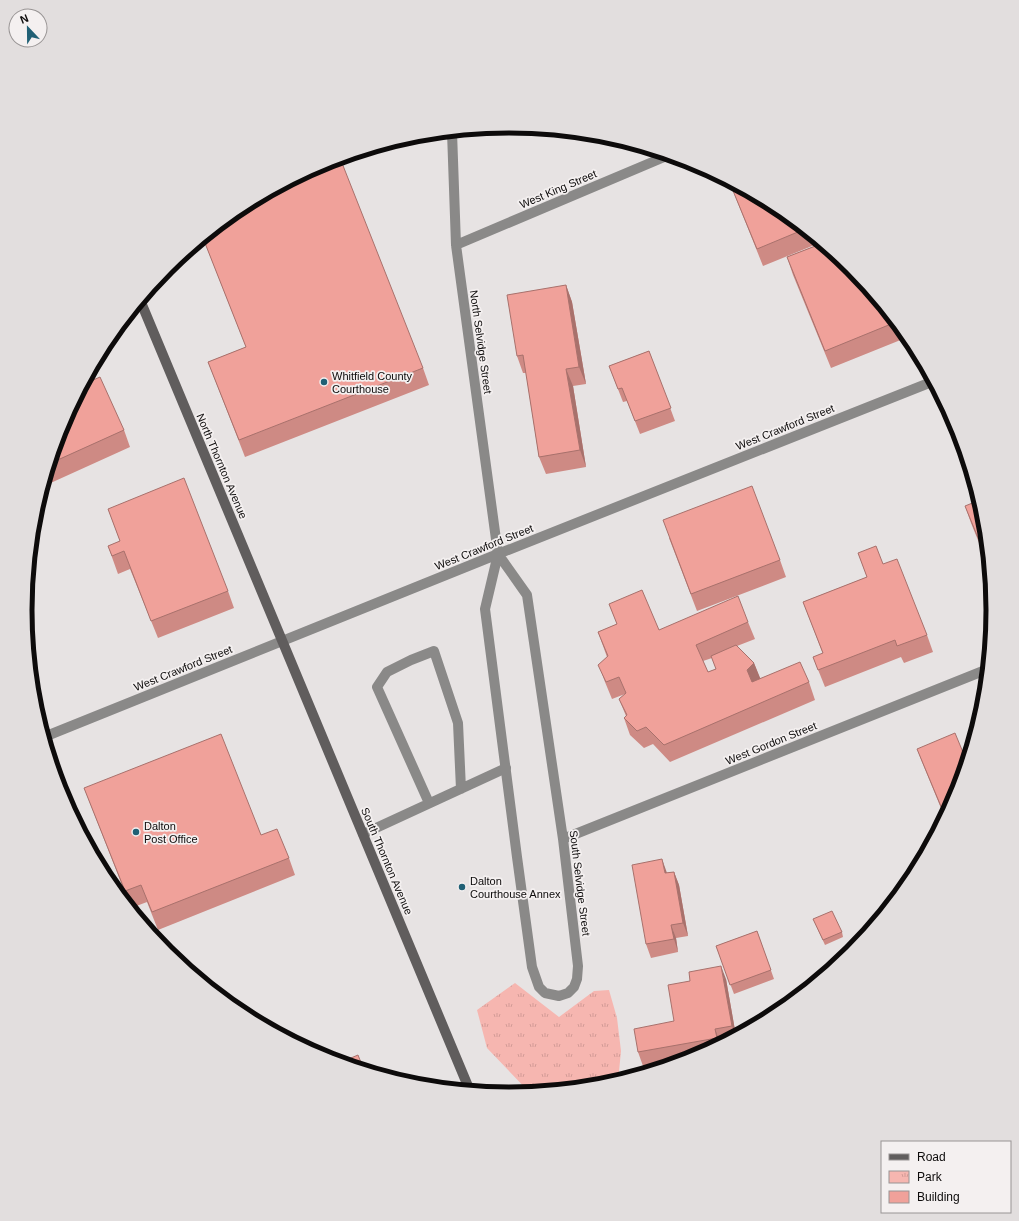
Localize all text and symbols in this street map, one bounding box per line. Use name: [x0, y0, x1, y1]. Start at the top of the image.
north arrow: [8, 8, 48, 48]
text: N: [18, 12, 30, 26]
street label: West King Street: [518, 167, 598, 211]
street label: North Selvidge Street: [468, 289, 494, 395]
place label: Whitfield County Courthouse: [332, 370, 413, 395]
marker: Whitfield County Courthouse: [319, 377, 329, 387]
street label: West Crawford Street: [734, 402, 836, 452]
street label: North Thornton Avenue: [194, 411, 250, 521]
street label: West Crawford Street: [433, 522, 535, 572]
street label: West Crawford Street: [132, 643, 234, 693]
street label: West Gordon Street: [724, 719, 818, 767]
street label: South Thornton Avenue: [359, 806, 415, 916]
place label: Dalton Post Office: [144, 820, 198, 845]
marker: Dalton Post Office: [131, 827, 141, 837]
street label: South Selvidge Street: [568, 829, 592, 937]
place label: Dalton Courthouse Annex: [470, 875, 561, 900]
marker: Dalton Courthouse Annex: [457, 882, 467, 892]
legend: [881, 1141, 1011, 1213]
text: Road: [917, 1150, 946, 1164]
text: Park: [917, 1170, 943, 1184]
text: Building: [917, 1190, 960, 1204]

